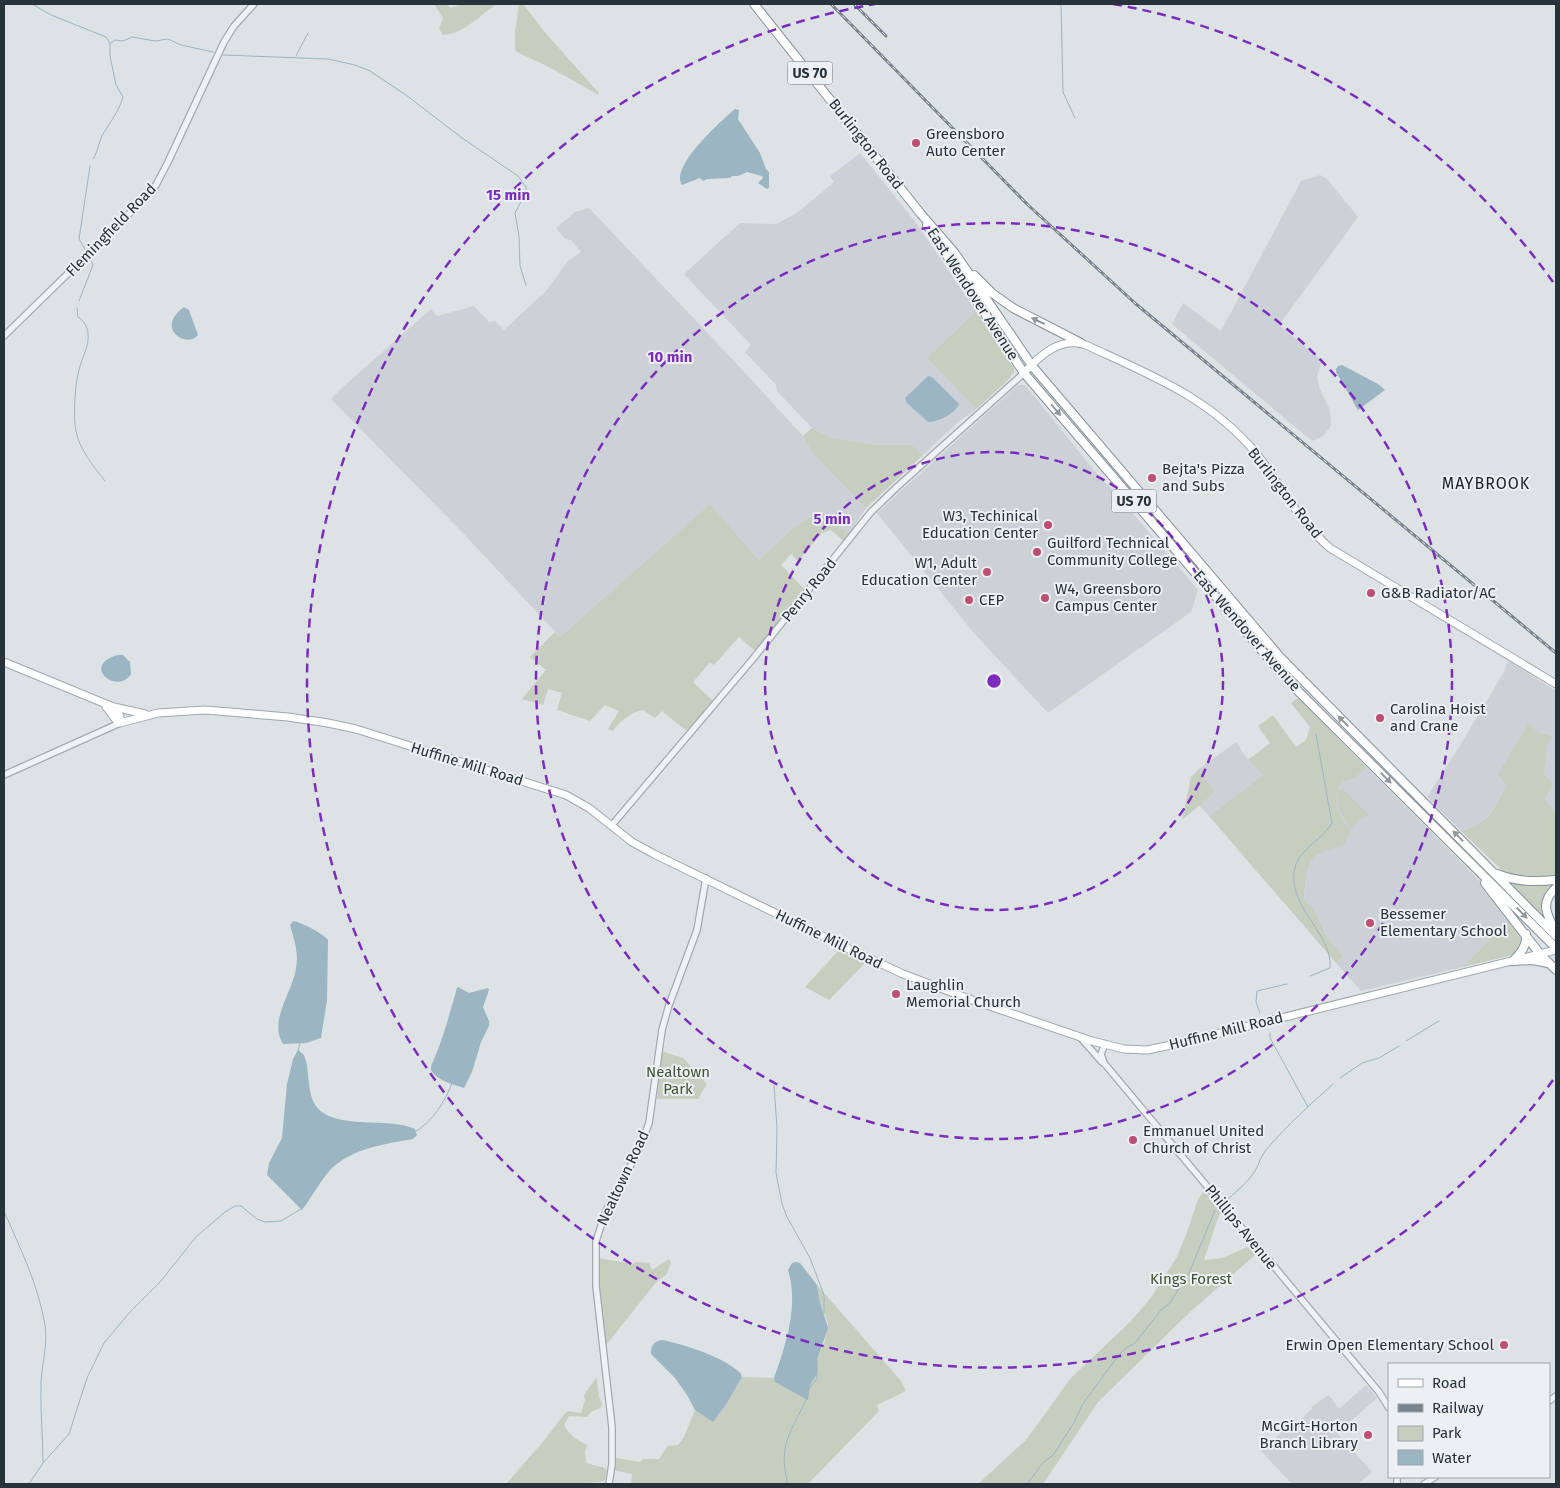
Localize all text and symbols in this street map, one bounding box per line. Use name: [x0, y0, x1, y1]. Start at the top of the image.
road number: US 70: [788, 62, 832, 84]
street label: Burlington Road: [825, 95, 907, 193]
place label: Greensboro Auto Center: [926, 125, 1006, 160]
marker: Greensboro Auto Center: [910, 137, 922, 149]
street label: Flemingfield Road: [62, 180, 160, 280]
text: 15 min: [486, 186, 530, 204]
street label: East Wendover Avenue: [923, 224, 1023, 364]
one-way arrow: [1031, 317, 1045, 325]
text: 10 min: [648, 348, 692, 366]
one-way arrow: [1050, 403, 1062, 415]
street label: Burlington Road: [1244, 444, 1326, 542]
place label: Bejta's Pizza and Subs: [1162, 460, 1245, 495]
marker: Bejta's Pizza and Subs: [1146, 472, 1158, 484]
district label: MAYBROOK: [1442, 474, 1530, 493]
road number: US 70: [1112, 490, 1156, 512]
place label: W3, Techinical Education Center: [922, 507, 1039, 542]
text: 5 min: [813, 510, 851, 528]
marker: W3, Techinical Education Center: [1042, 519, 1054, 531]
place label: Guilford Technical Community College: [1047, 534, 1178, 569]
marker: Guilford Technical Community College: [1031, 546, 1043, 558]
street label: Penry Road: [778, 554, 840, 626]
place label: W1, Adult Education Center: [861, 554, 978, 589]
marker: W1, Adult Education Center: [981, 566, 993, 578]
street label: East Wendover Avenue: [1190, 567, 1304, 695]
place label: W4, Greensboro Campus Center: [1055, 580, 1162, 615]
place label: G&B Radiator/AC: [1381, 584, 1497, 602]
marker: G&B Radiator/AC: [1365, 587, 1377, 599]
place label: CEP: [979, 591, 1004, 609]
marker: W4, Greensboro Campus Center: [1039, 592, 1051, 604]
marker: CEP: [963, 594, 975, 606]
centre of rings: [985, 672, 1003, 690]
place label: Carolina Hoist and Crane: [1390, 700, 1486, 735]
marker: Carolina Hoist and Crane: [1374, 712, 1386, 724]
one-way arrow: [1337, 716, 1349, 728]
street label: Huffine Mill Road: [409, 738, 525, 790]
one-way arrow: [1380, 772, 1392, 784]
one-way arrow: [1452, 831, 1464, 843]
street label: Huffine Mill Road: [773, 905, 885, 973]
place label: Bessemer Elementary School: [1380, 905, 1508, 940]
one-way arrow: [1515, 907, 1527, 919]
marker: Bessemer Elementary School: [1364, 917, 1376, 929]
place label: Laughlin Memorial Church: [906, 976, 1021, 1011]
marker: Laughlin Memorial Church: [890, 988, 902, 1000]
street label: Huffine Mill Road: [1167, 1008, 1285, 1054]
park label: Nealtown Park: [646, 1063, 710, 1098]
place label: Emmanuel United Church of Christ: [1143, 1122, 1264, 1157]
street label: Nealtown Road: [593, 1128, 653, 1228]
marker: Emmanuel United Church of Christ: [1127, 1134, 1139, 1146]
street label: Phillips Avenue: [1201, 1181, 1281, 1273]
park label: Kings Forest: [1150, 1270, 1233, 1288]
place label: Erwin Open Elementary School: [1285, 1336, 1495, 1354]
marker: Erwin Open Elementary School: [1498, 1339, 1510, 1351]
legend: [1388, 1363, 1550, 1478]
text: Road: [1432, 1374, 1467, 1392]
text: Railway: [1432, 1399, 1484, 1417]
place label: McGirt-Horton Branch Library: [1260, 1417, 1359, 1452]
text: Park: [1432, 1424, 1462, 1442]
marker: McGirt-Horton Branch Library: [1362, 1429, 1374, 1441]
text: Water: [1432, 1449, 1471, 1467]

